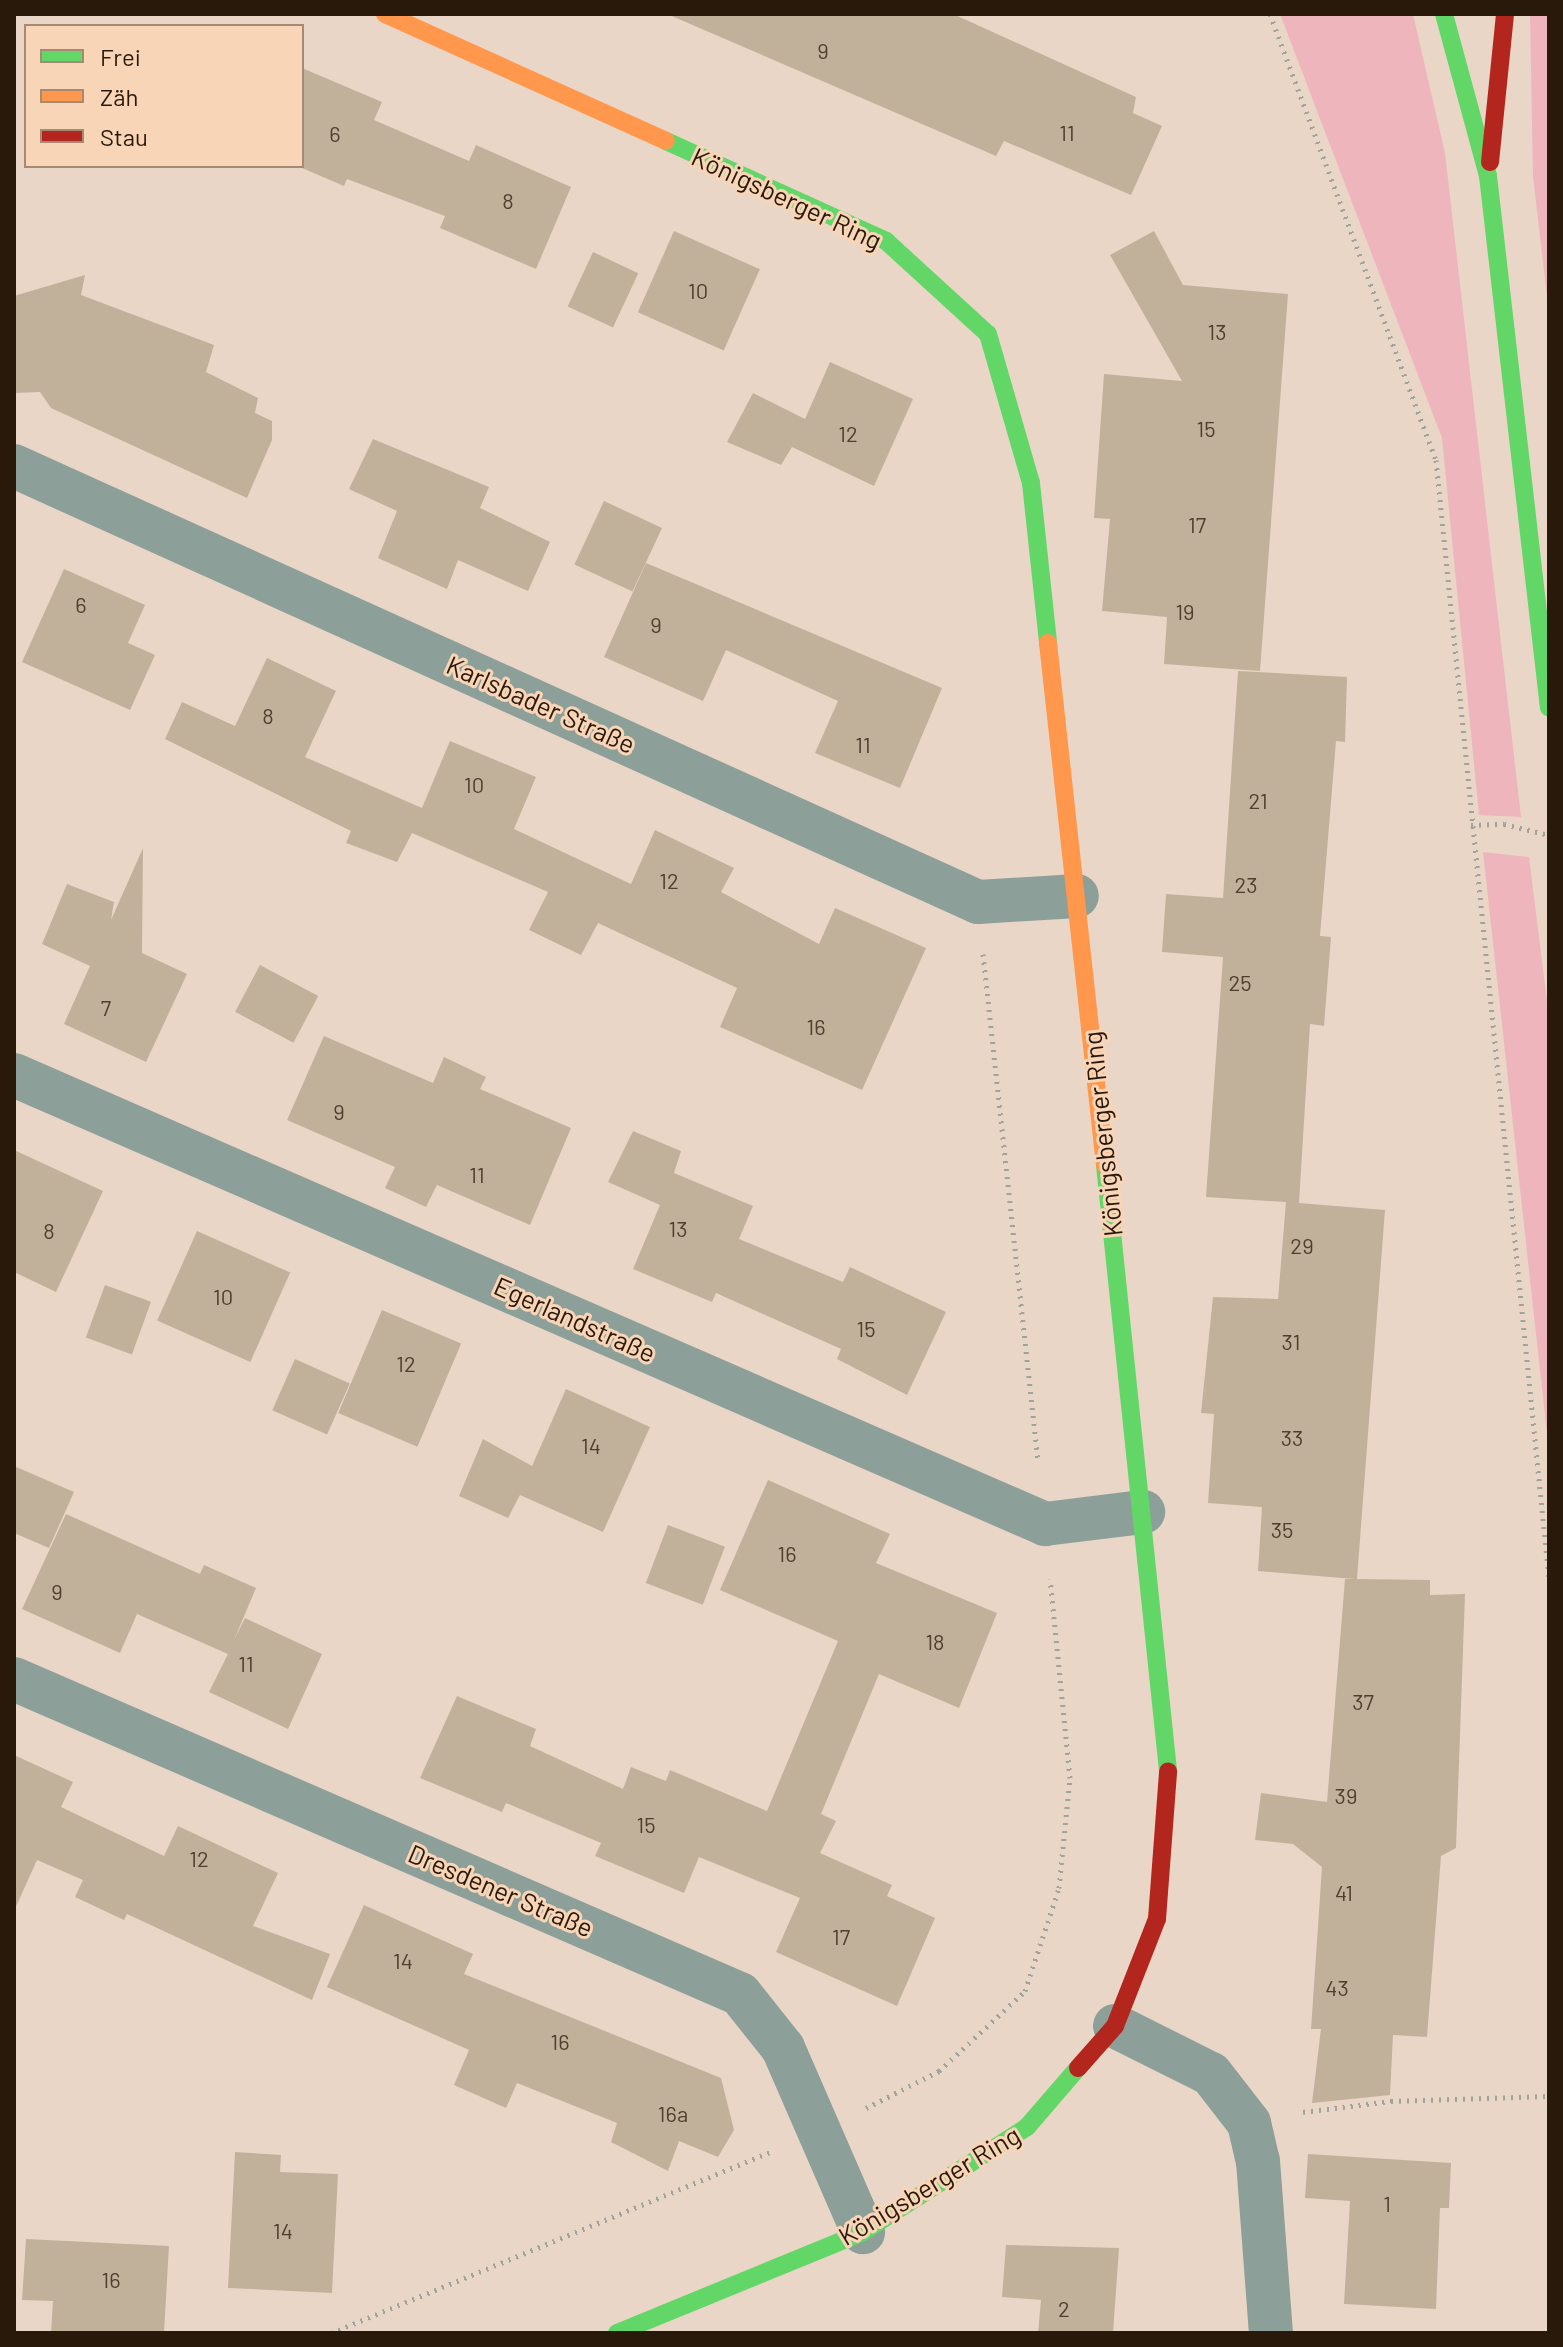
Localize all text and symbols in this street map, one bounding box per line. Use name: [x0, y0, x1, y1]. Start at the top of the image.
legend: [24, 24, 304, 168]
house number: 9: [817, 38, 829, 64]
text: Frei: [100, 42, 141, 71]
text: Zäh: [100, 82, 138, 111]
house number: 11: [1059, 120, 1075, 146]
house number: 6: [329, 121, 341, 147]
text: Stau: [100, 122, 148, 151]
street label: Königsberger Ring: [687, 140, 887, 256]
house number: 8: [502, 188, 514, 214]
house number: 10: [688, 278, 708, 304]
house number: 13: [1207, 319, 1227, 345]
house number: 15: [1196, 416, 1216, 442]
house number: 12: [838, 421, 858, 447]
house number: 17: [1188, 512, 1206, 538]
house number: 6: [75, 592, 87, 618]
house number: 19: [1175, 599, 1195, 625]
house number: 9: [650, 612, 662, 638]
street label: Karlsbader Straße: [442, 648, 640, 760]
house number: 8: [262, 703, 274, 729]
house number: 11: [855, 732, 871, 758]
house number: 10: [464, 772, 484, 798]
house number: 21: [1248, 788, 1268, 814]
house number: 12: [659, 868, 679, 894]
house number: 23: [1235, 872, 1257, 898]
house number: 25: [1228, 970, 1252, 996]
house number: 7: [101, 995, 111, 1021]
house number: 16: [806, 1014, 826, 1040]
street label: Königsberger Ring: [1076, 1030, 1128, 1238]
house number: 9: [333, 1099, 345, 1125]
house number: 11: [469, 1162, 485, 1188]
house number: 13: [668, 1216, 688, 1242]
house number: 8: [43, 1218, 55, 1244]
house number: 29: [1290, 1233, 1314, 1259]
street label: Egerlandstraße: [490, 1270, 660, 1368]
house number: 10: [213, 1284, 233, 1310]
house number: 15: [856, 1316, 876, 1342]
house number: 31: [1282, 1329, 1300, 1355]
house number: 12: [396, 1351, 416, 1377]
house number: 33: [1281, 1425, 1303, 1451]
house number: 14: [581, 1433, 601, 1459]
house number: 35: [1271, 1517, 1293, 1543]
house number: 16: [777, 1541, 797, 1567]
house number: 9: [51, 1579, 63, 1605]
house number: 18: [925, 1629, 945, 1655]
house number: 11: [238, 1651, 254, 1677]
house number: 37: [1352, 1689, 1374, 1715]
house number: 39: [1335, 1783, 1357, 1809]
house number: 15: [636, 1812, 656, 1838]
street label: Dresdener Straße: [404, 1837, 598, 1943]
house number: 12: [189, 1846, 209, 1872]
house number: 41: [1335, 1880, 1353, 1906]
house number: 17: [832, 1924, 850, 1950]
house number: 14: [393, 1948, 413, 1974]
house number: 43: [1325, 1975, 1349, 2001]
house number: 16: [550, 2029, 570, 2055]
house number: 16a: [658, 2101, 688, 2127]
street label: Königsberger Ring: [833, 2119, 1025, 2251]
house number: 1: [1383, 2191, 1391, 2217]
house number: 14: [273, 2218, 293, 2244]
house number: 16: [101, 2267, 121, 2293]
house number: 2: [1058, 2296, 1070, 2322]

